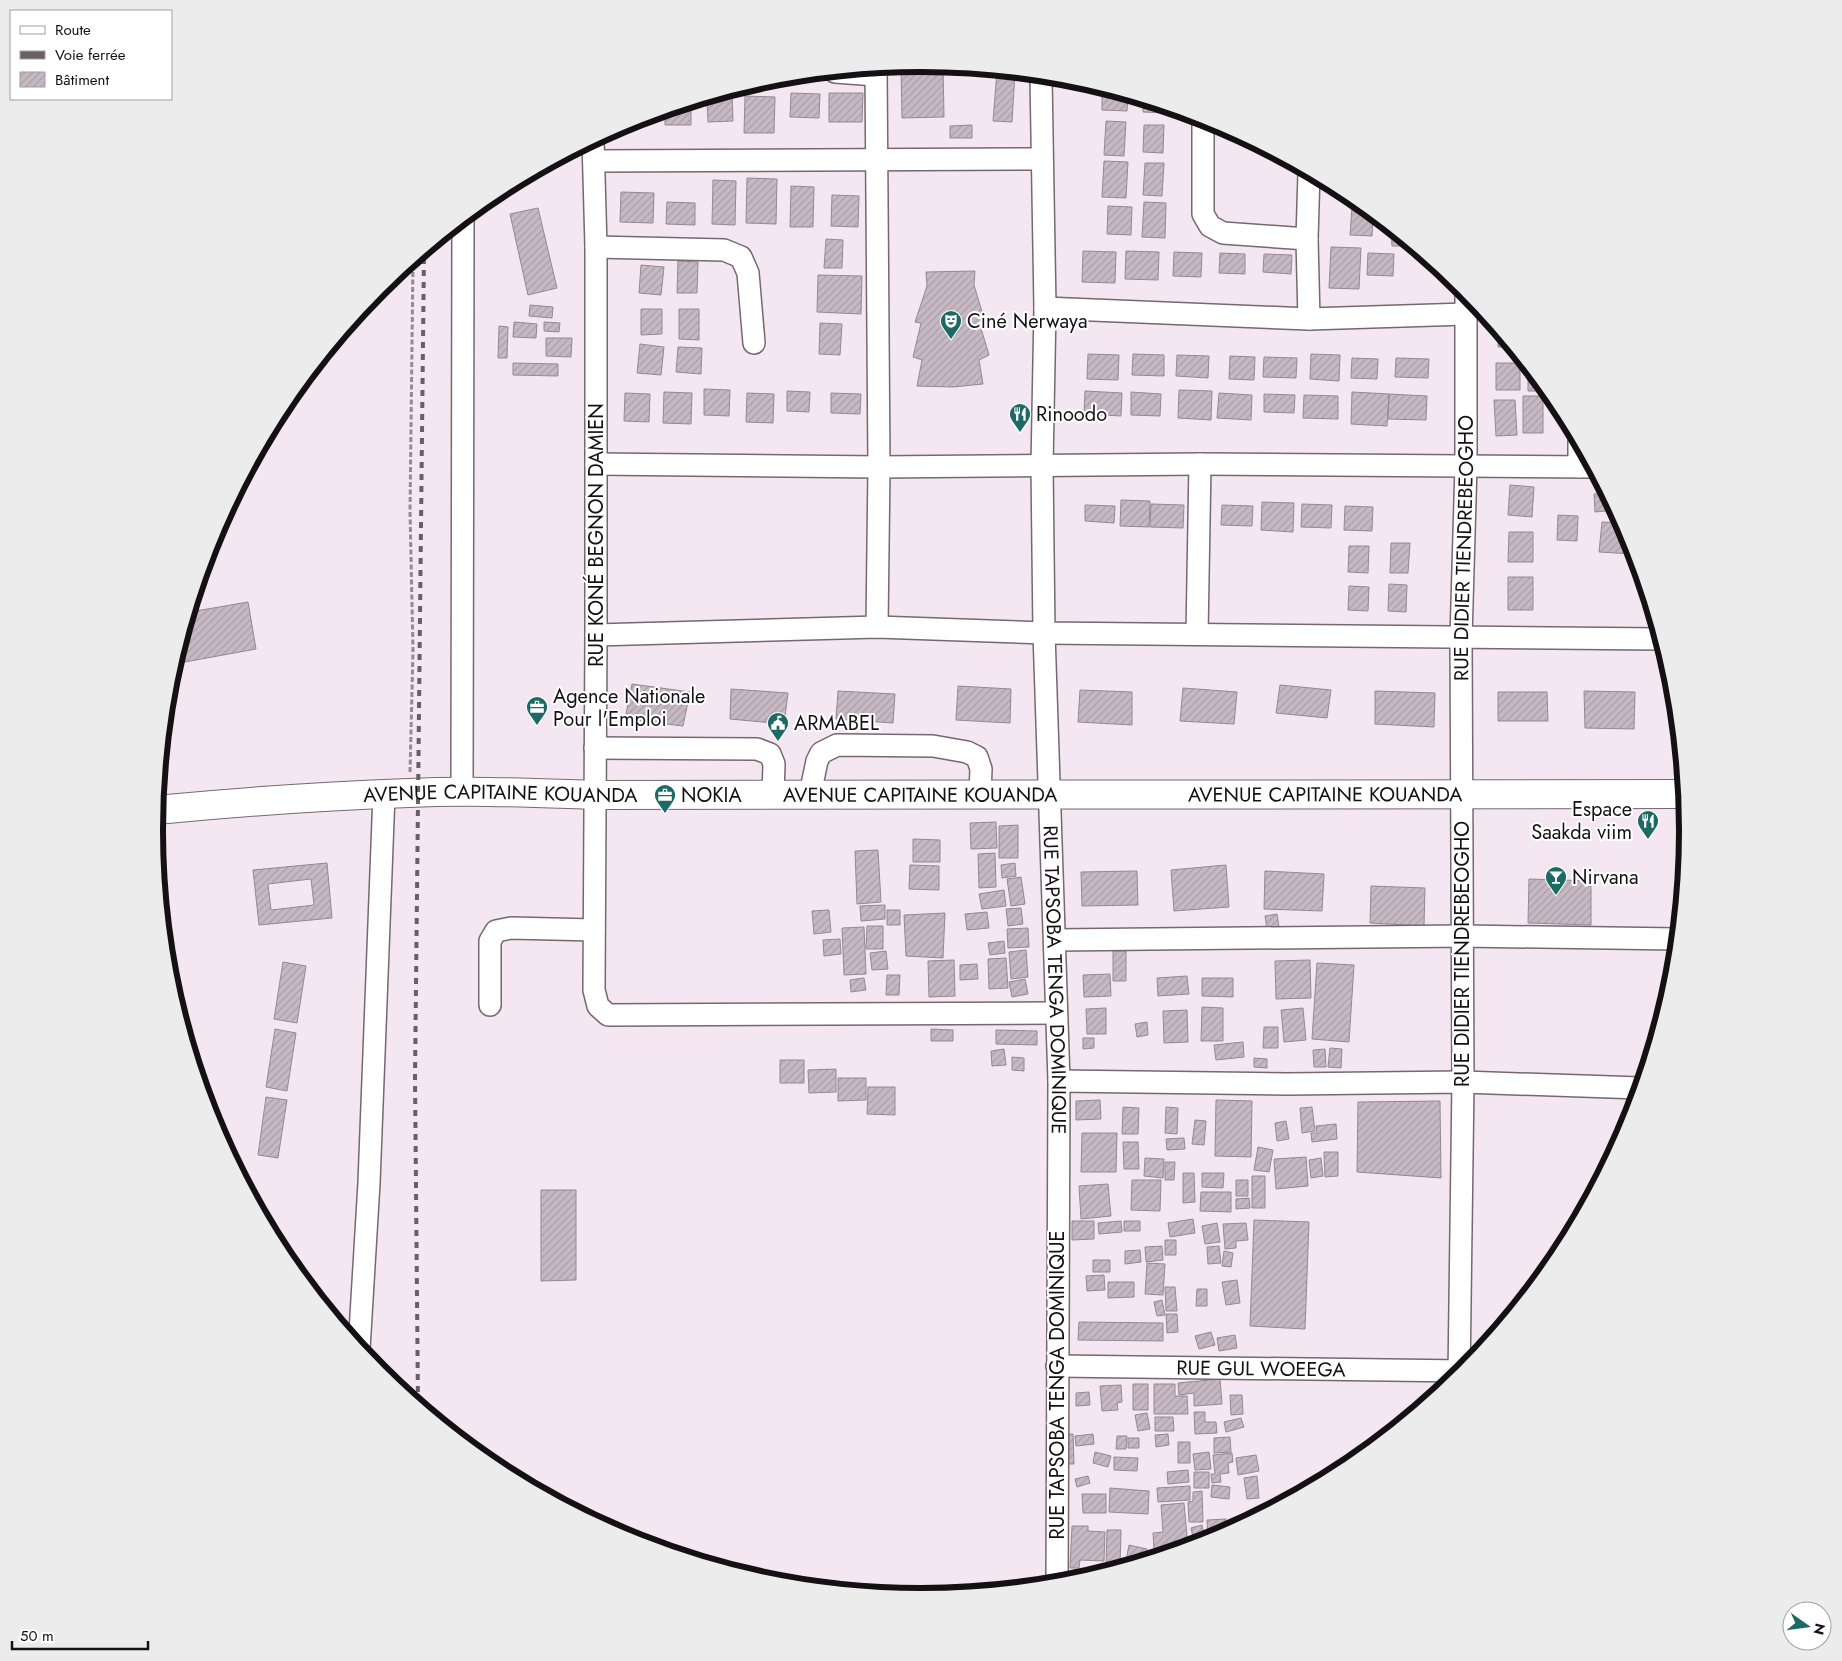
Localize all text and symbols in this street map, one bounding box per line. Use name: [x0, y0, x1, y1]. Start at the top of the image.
legend: [10, 10, 172, 100]
text: Route: [55, 19, 91, 41]
text: Voie ferrée: [55, 44, 126, 66]
text: Bâtiment: [55, 69, 109, 91]
place label: Ciné Nerwaya: [967, 307, 1088, 336]
theatre icon: Ciné Nerwaya: [939, 309, 963, 340]
place label: Rinoodo: [1036, 400, 1107, 429]
restaurant icon: Rinoodo: [1008, 402, 1032, 433]
street label: RUE KONÉ BEGNON DAMIEN: [582, 403, 611, 667]
street label: RUE DIDIER TIENDREBEOGHO: [1446, 415, 1481, 681]
place label: Agence Nationale Pour l'Emploi: [553, 682, 705, 734]
office icon: Agence Nationale Pour l'Emploi: [525, 695, 549, 726]
place label: ARMABEL: [794, 709, 879, 738]
public building icon: ARMABEL: [766, 711, 790, 742]
street label: AVENUE CAPITAINE KOUANDA: [363, 777, 638, 810]
street label: AVENUE CAPITAINE KOUANDA: [783, 780, 1058, 809]
street label: AVENUE CAPITAINE KOUANDA: [1188, 780, 1463, 809]
place label: NOKIA: [681, 781, 742, 810]
office icon: NOKIA: [653, 783, 677, 814]
place label: Espace Saakda viim: [1531, 795, 1632, 847]
restaurant icon: Espace Saakda viim: [1636, 809, 1660, 840]
street label: RUE DIDIER TIENDREBEOGHO: [1448, 821, 1477, 1087]
street label: RUE TAPSOBA TENGA DOMINIQUE: [1036, 825, 1074, 1134]
place label: Nirvana: [1572, 863, 1639, 892]
bar icon: Nirvana: [1544, 865, 1568, 896]
street label: RUE TAPSOBA TENGA DOMINIQUE: [1043, 1230, 1072, 1540]
street label: RUE GUL WOEEGA: [1176, 1353, 1347, 1384]
north arrow: [1782, 1601, 1832, 1651]
scale bar: [12, 1618, 149, 1650]
text: N: [1809, 1621, 1831, 1637]
text: 50 m: [20, 1625, 54, 1647]

